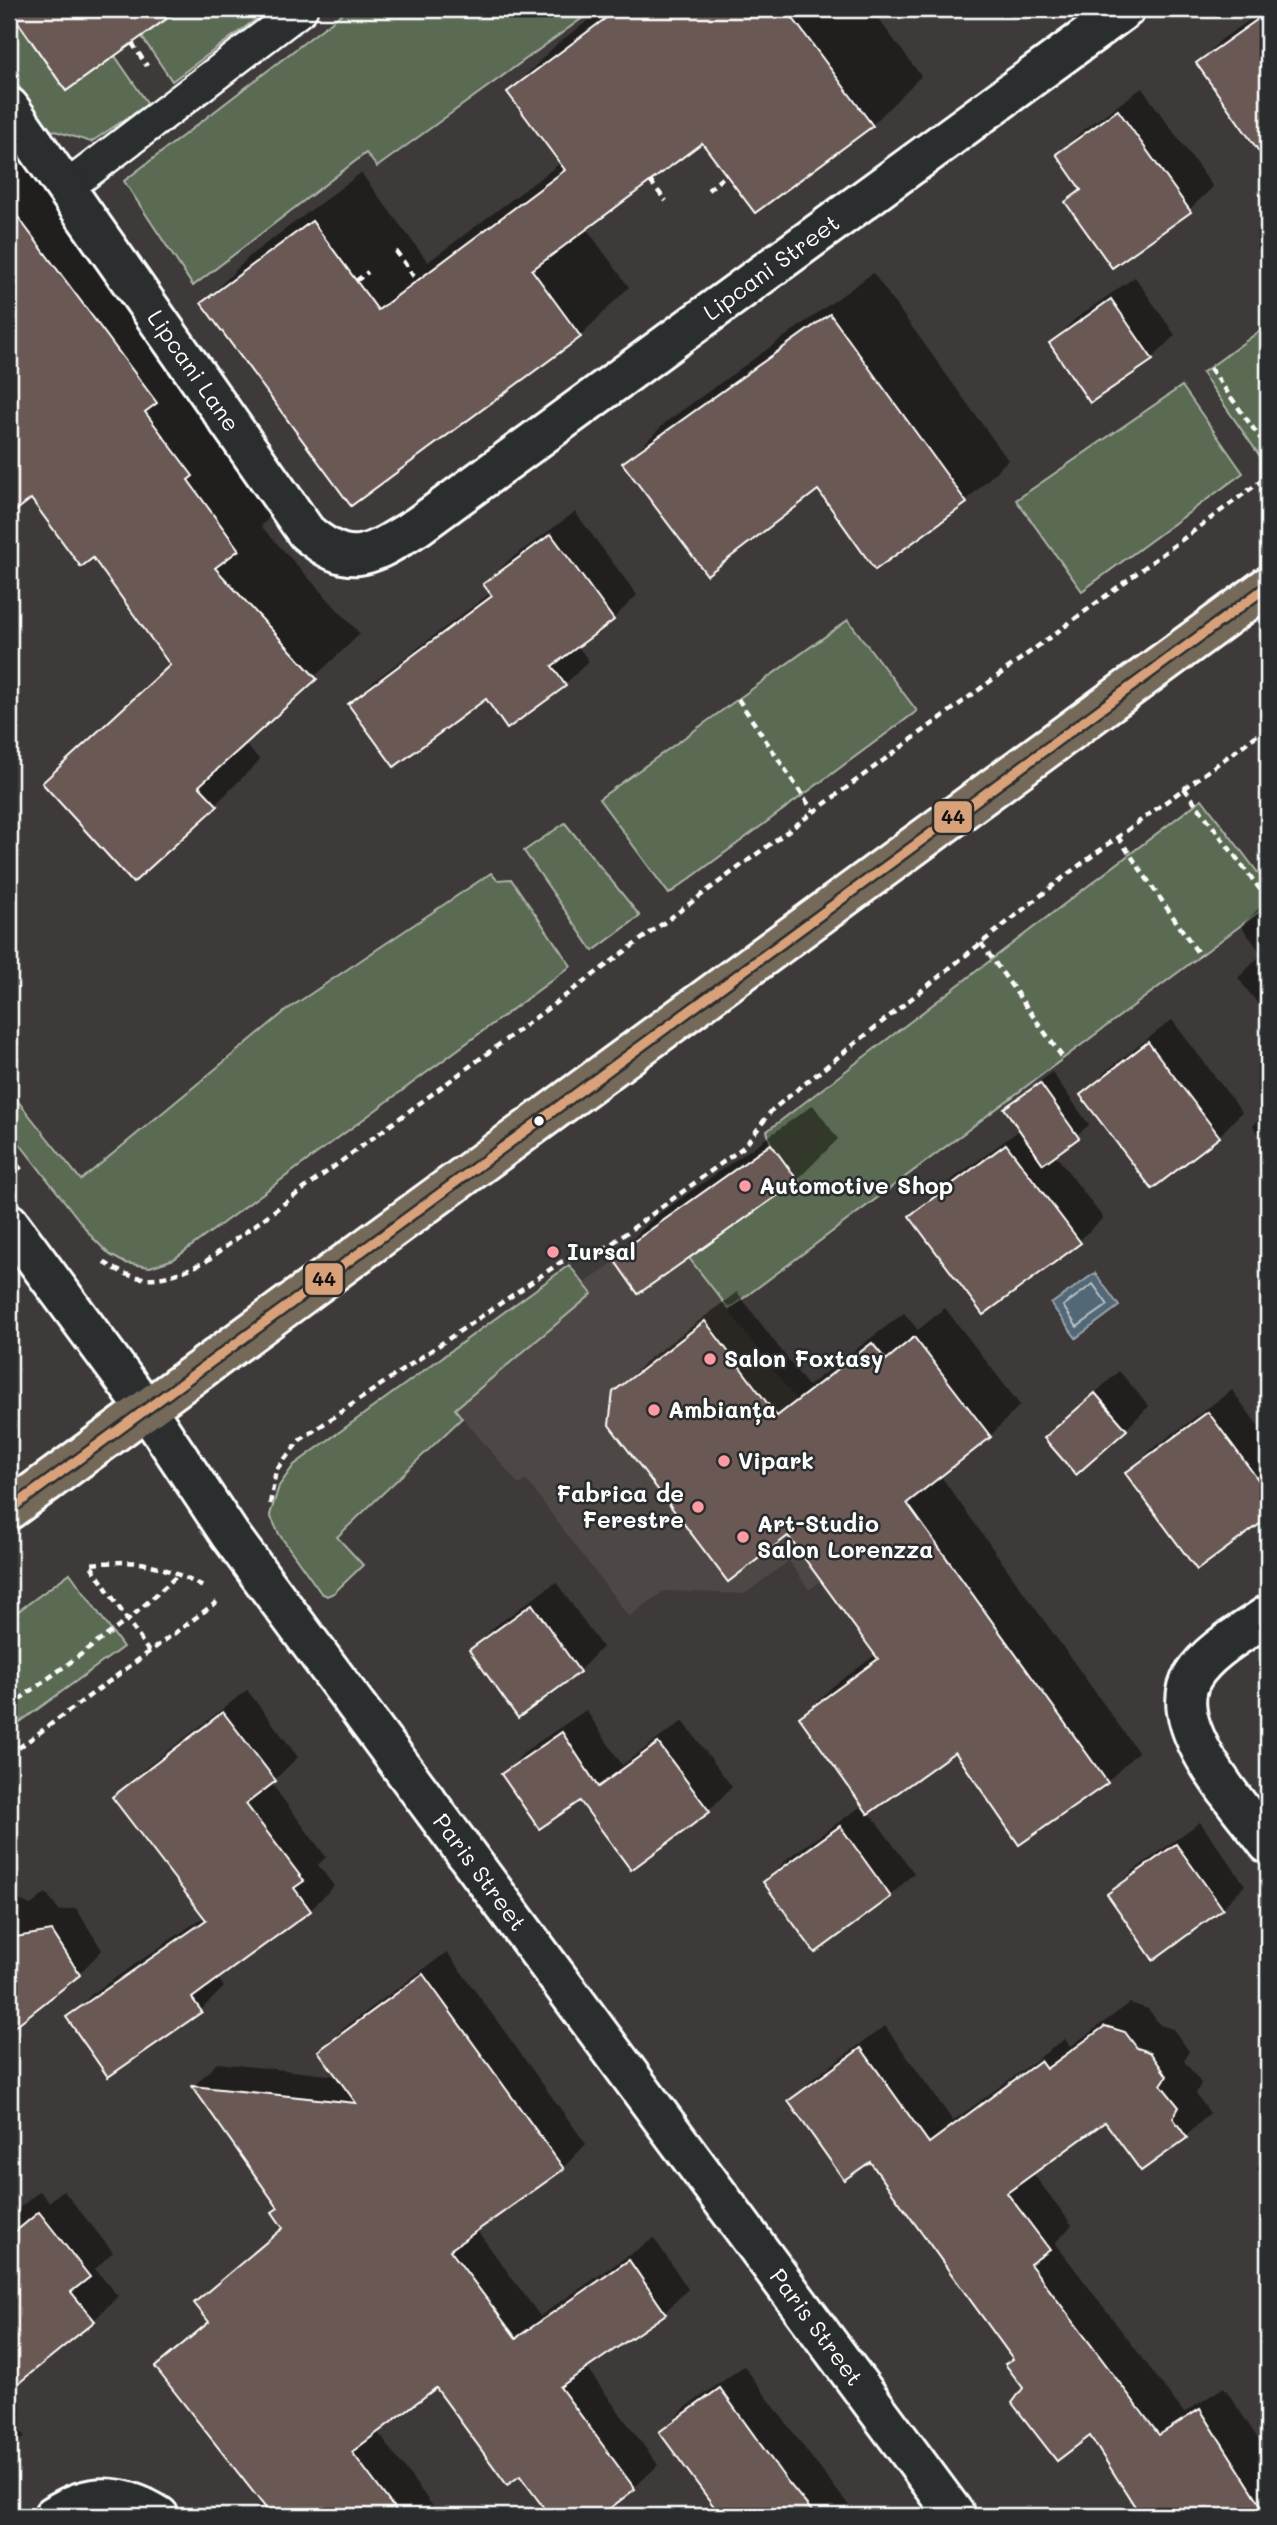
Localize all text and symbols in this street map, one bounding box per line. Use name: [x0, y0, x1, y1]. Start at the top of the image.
street label: Lipcani Street: [697, 207, 845, 327]
street label: Lipcani Lane: [141, 304, 247, 437]
line badge: 44: [933, 800, 973, 834]
text: 44: [941, 804, 965, 829]
unlabelled marker: [532, 1114, 546, 1128]
place label: Automotive Shop: [759, 1170, 953, 1200]
marker: Automotive Shop: [737, 1178, 753, 1194]
place label: Iursal: [567, 1236, 636, 1266]
marker: Iursal: [545, 1244, 561, 1260]
line badge: 44: [304, 1262, 344, 1296]
text: 44: [312, 1266, 336, 1291]
place label: Salon Foxtasy: [724, 1343, 883, 1373]
marker: Salon Foxtasy: [702, 1351, 718, 1367]
place label: Ambianța: [668, 1394, 776, 1425]
marker: Ambianța: [646, 1402, 662, 1418]
place label: Vipark: [738, 1445, 814, 1475]
marker: Vipark: [716, 1453, 732, 1469]
place label: Fabrica de Ferestre: [556, 1478, 684, 1534]
marker: Fabrica de Ferestre: [690, 1499, 706, 1515]
place label: Art-Studio Salon Lorenzza: [757, 1508, 933, 1564]
marker: Art-Studio Salon Lorenzza: [735, 1529, 751, 1545]
street label: Paris Street: [427, 1807, 534, 1936]
street label: Paris Street: [764, 2262, 870, 2391]

